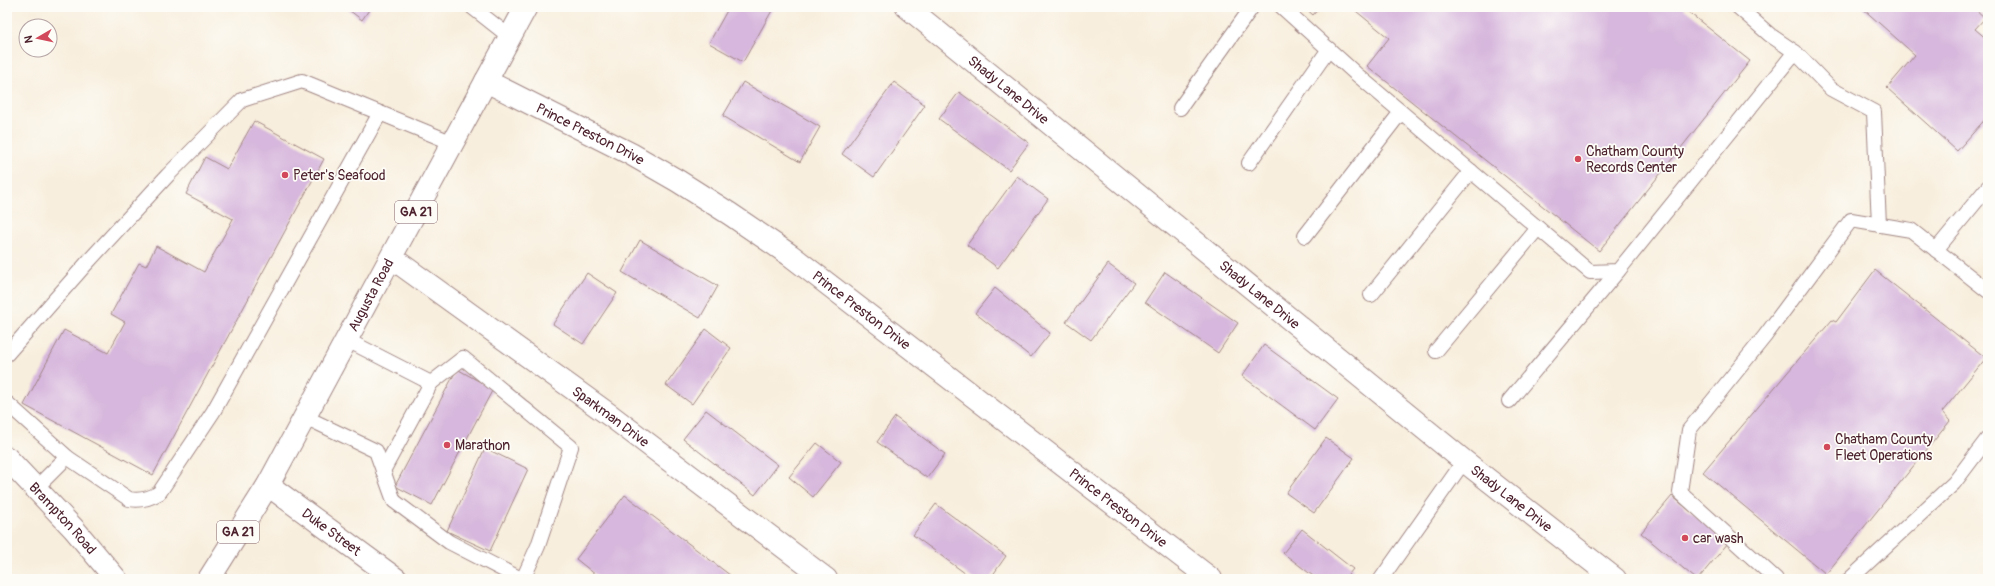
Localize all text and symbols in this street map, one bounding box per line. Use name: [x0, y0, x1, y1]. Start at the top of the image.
north arrow: [18, 18, 58, 58]
text: N: [22, 34, 36, 44]
street label: Shady Lane Drive: [965, 52, 1052, 128]
street label: Prince Preston Drive: [533, 99, 648, 169]
place label: Chatham County Records Center: [1586, 143, 1684, 176]
marker: Chatham County Records Center: [1573, 154, 1583, 164]
place label: Peter's Seafood: [293, 167, 386, 184]
marker: Peter's Seafood: [280, 170, 290, 180]
road number: GA 21: [395, 201, 437, 223]
street label: Augusta Road: [344, 255, 397, 334]
street label: Shady Lane Drive: [1216, 257, 1303, 332]
street label: Prince Preston Drive: [809, 267, 914, 353]
street label: Sparkman Drive: [569, 382, 653, 450]
place label: Chatham County Fleet Operations: [1835, 431, 1933, 464]
place label: Marathon: [455, 437, 510, 454]
marker: Marathon: [442, 440, 452, 450]
marker: Chatham County Fleet Operations: [1822, 442, 1832, 452]
street label: Shady Lane Drive: [1467, 461, 1556, 535]
street label: Prince Preston Drive: [1066, 465, 1171, 551]
street label: Brampton Road: [26, 479, 100, 558]
street label: Duke Street: [299, 504, 365, 559]
road number: GA 21: [217, 521, 259, 543]
place label: car wash: [1693, 530, 1743, 547]
marker: car wash: [1680, 533, 1690, 543]

